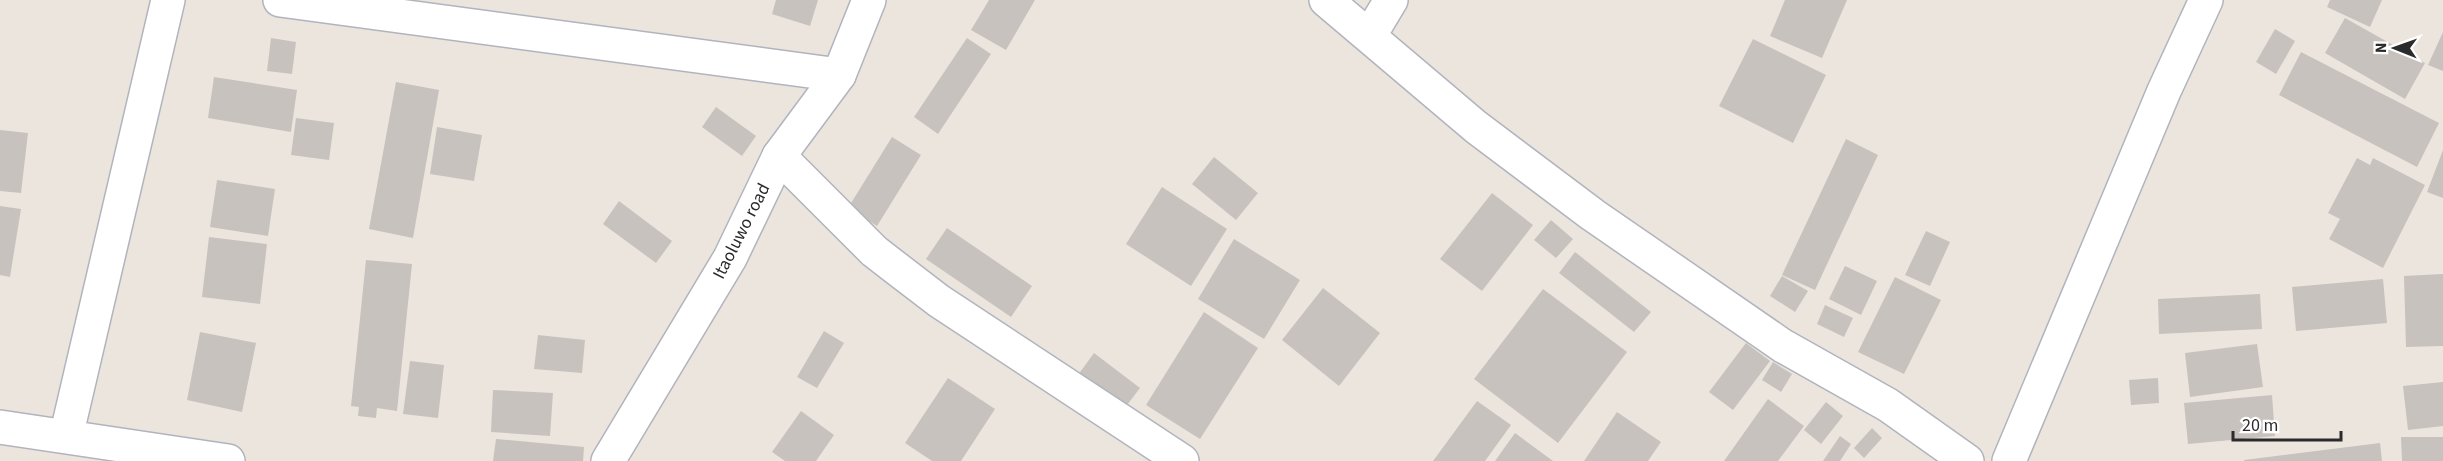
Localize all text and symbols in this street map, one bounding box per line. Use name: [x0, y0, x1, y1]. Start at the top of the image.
north arrow: [2365, 18, 2425, 78]
text: N: [2370, 42, 2392, 53]
street label: Itaoluwo road: [707, 179, 776, 283]
scale bar: [2233, 404, 2341, 442]
text: 20 m: [2242, 413, 2278, 438]

